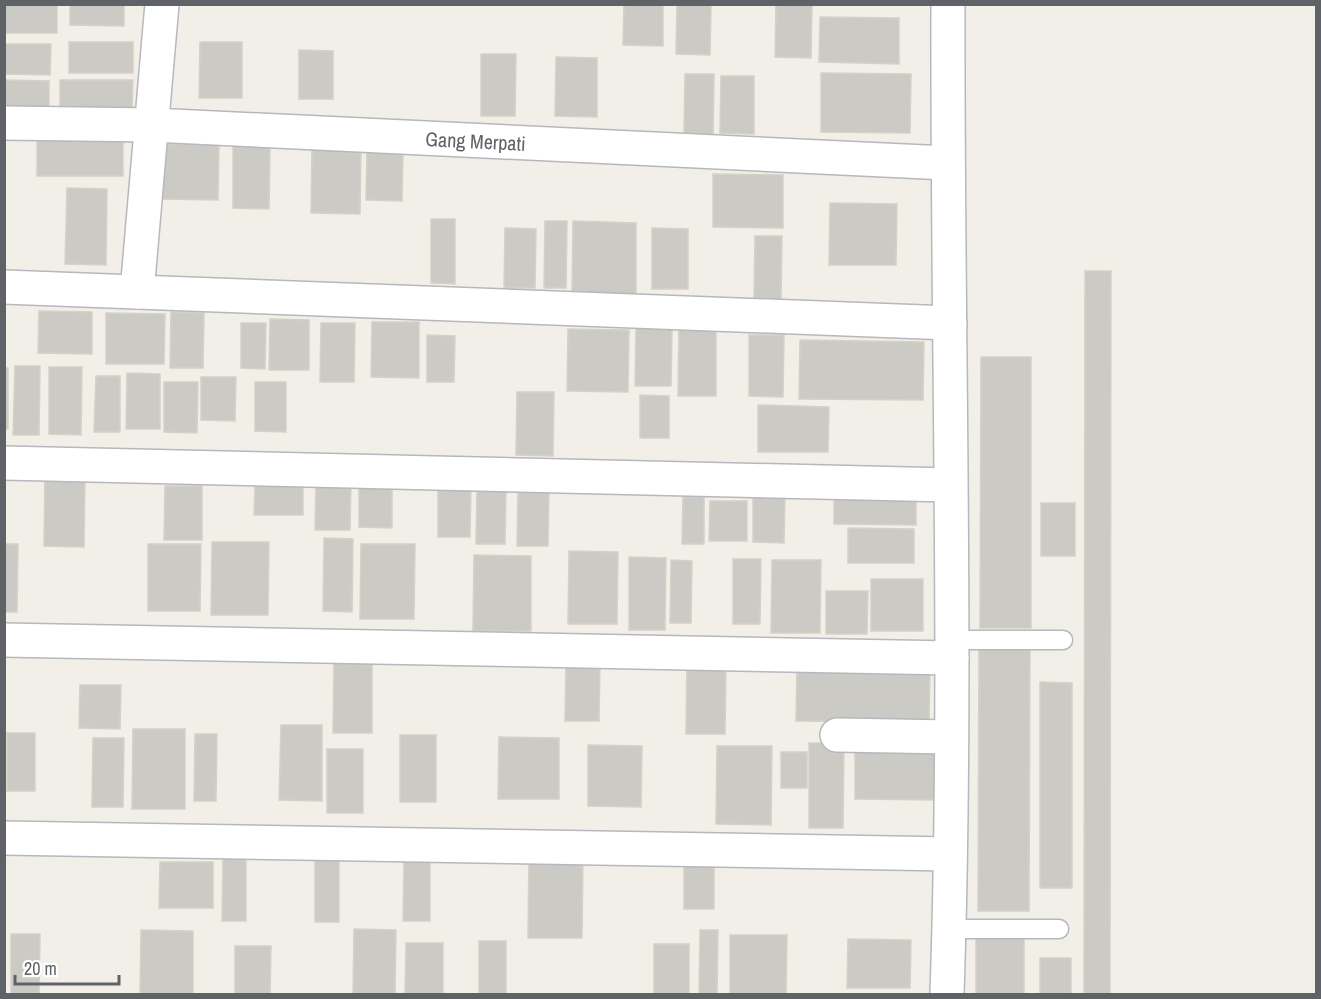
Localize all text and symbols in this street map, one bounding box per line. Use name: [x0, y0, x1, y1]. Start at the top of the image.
street label: Gang Merpati: [425, 125, 526, 156]
scale bar: [15, 948, 118, 986]
text: 20 m: [24, 956, 57, 981]

